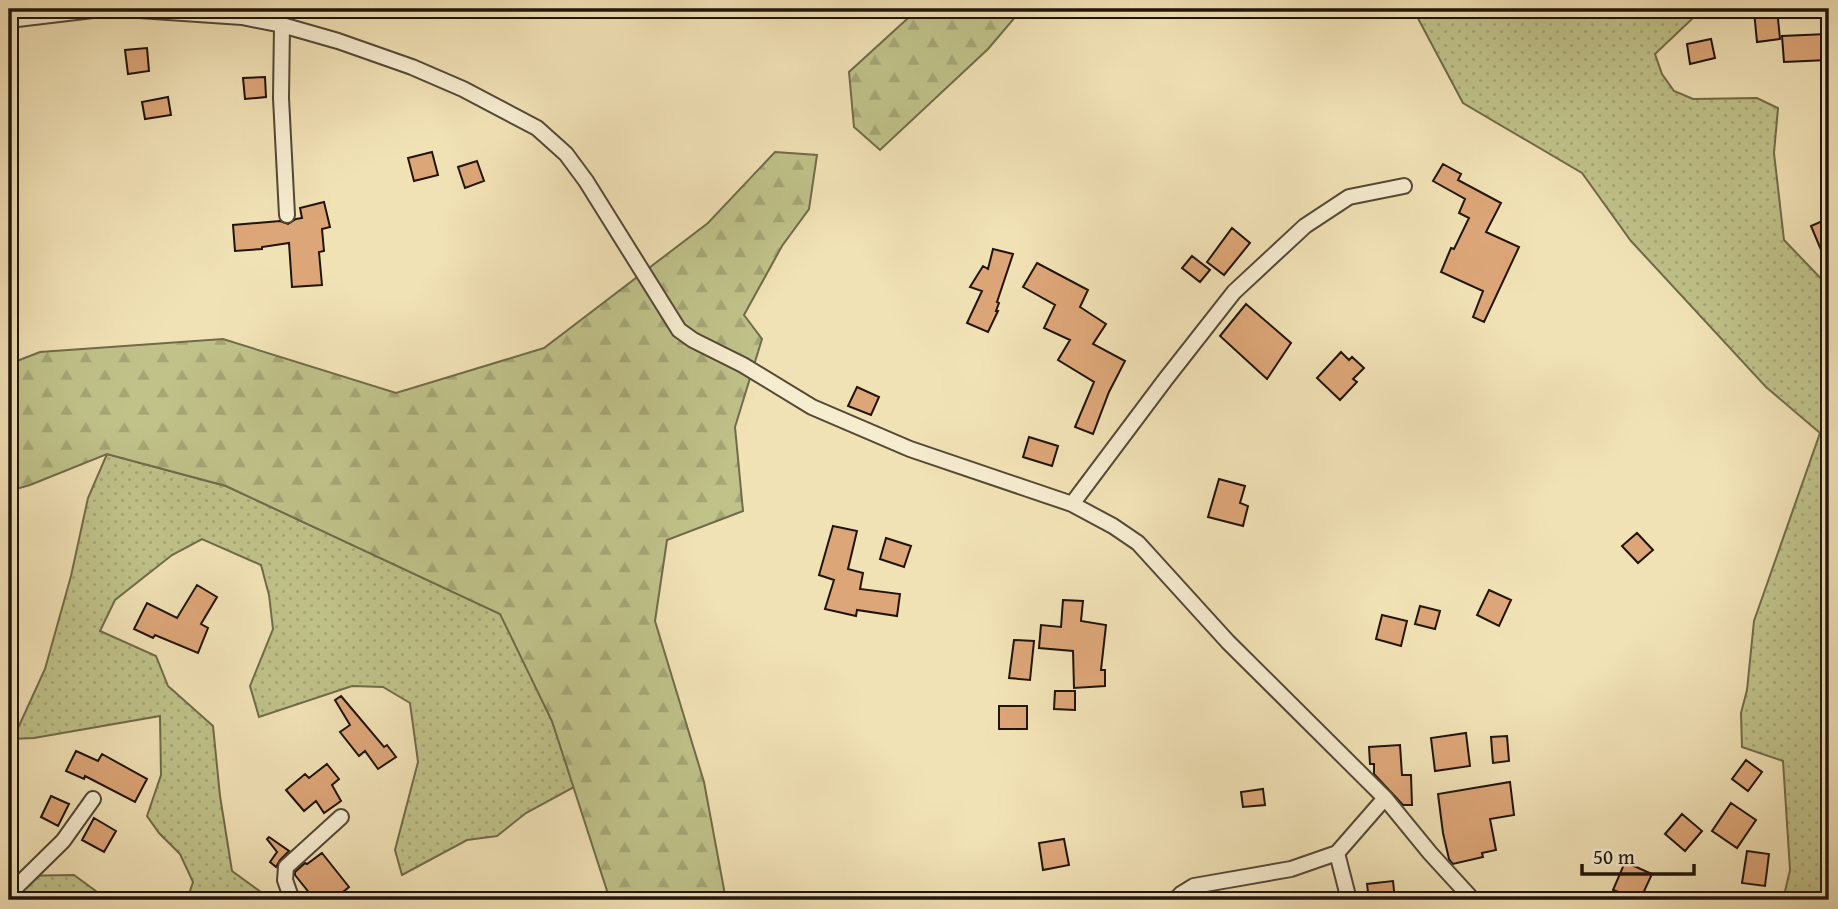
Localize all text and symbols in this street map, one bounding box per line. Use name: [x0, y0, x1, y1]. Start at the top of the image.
scale bar: [1582, 832, 1694, 876]
text: 50 m: [1593, 841, 1635, 872]

